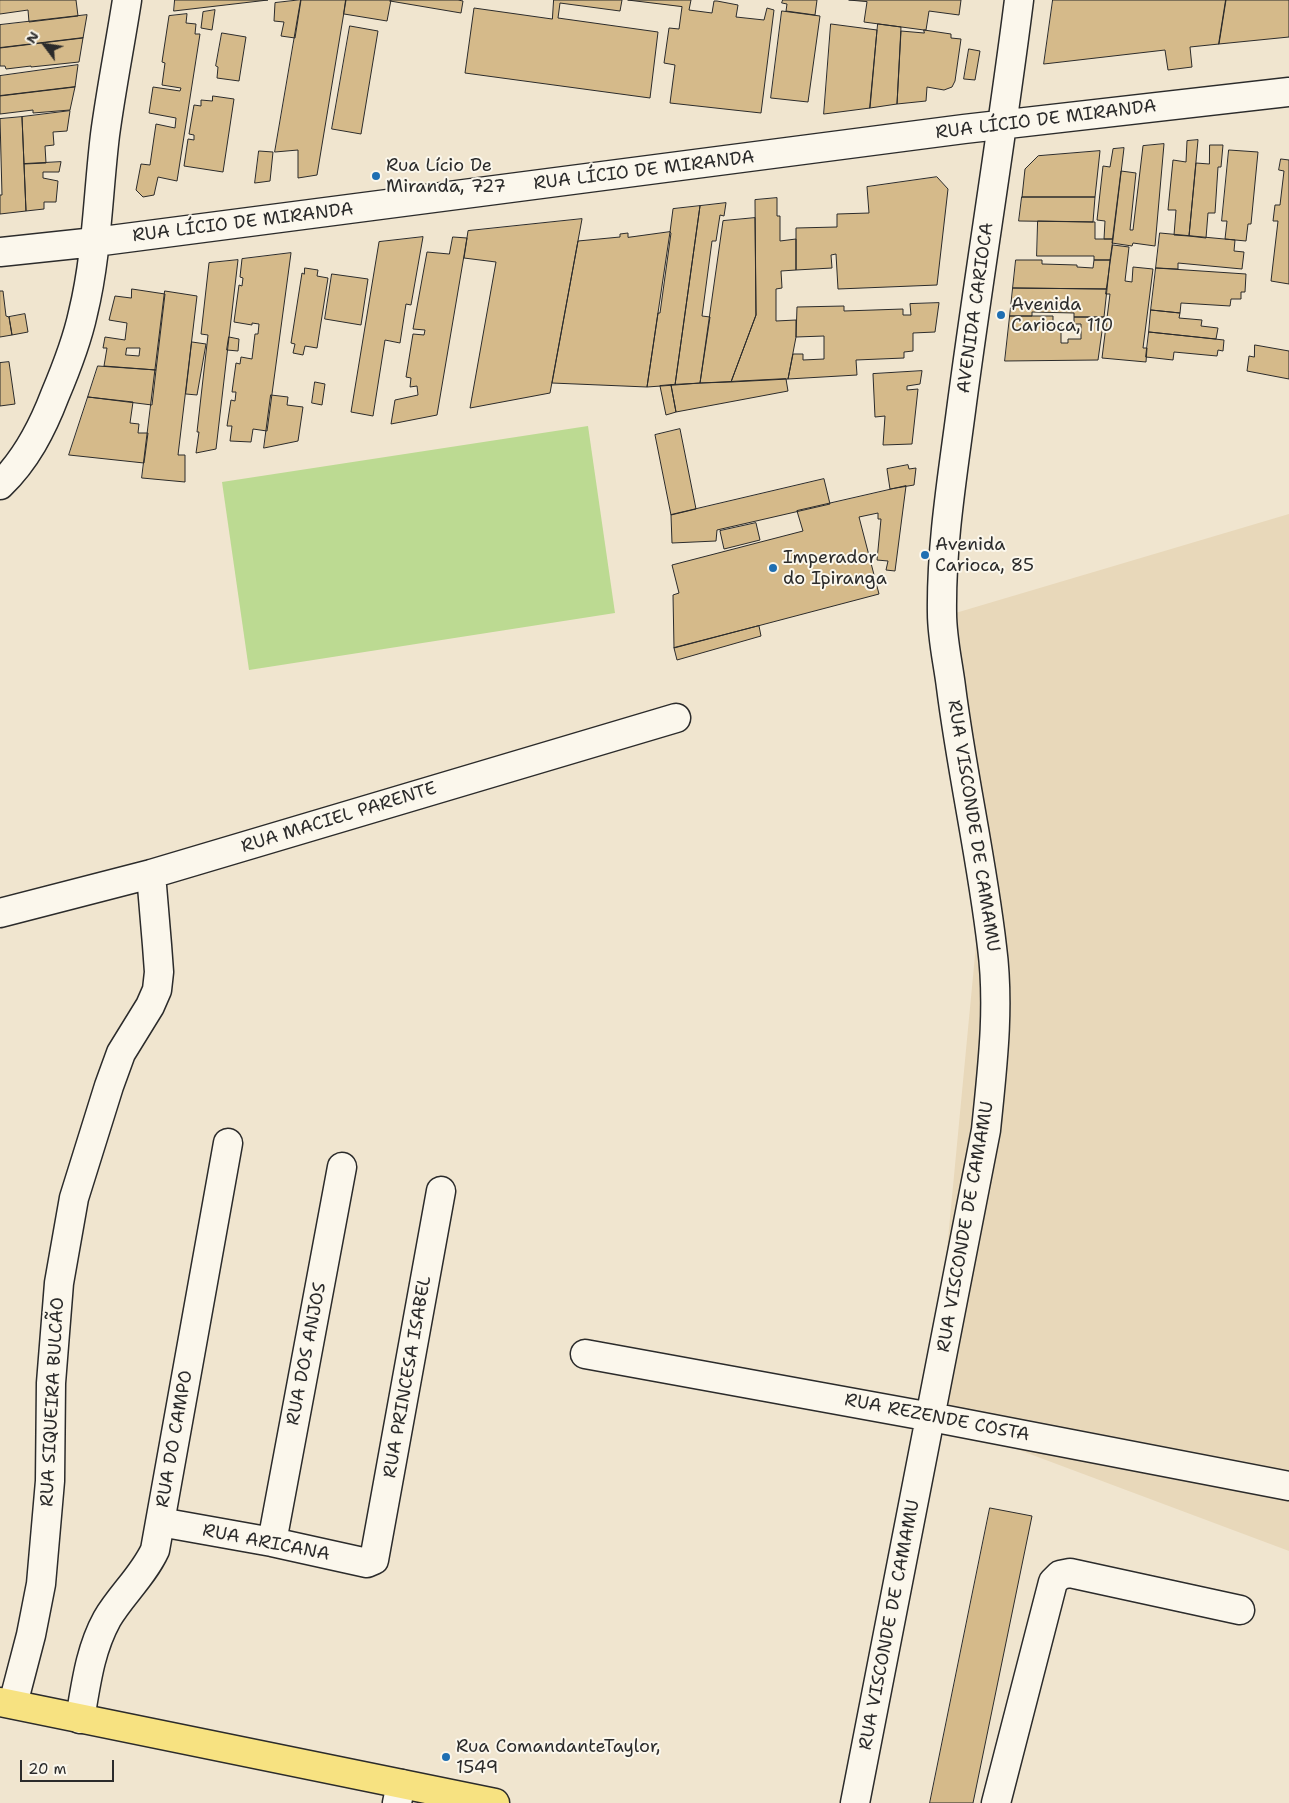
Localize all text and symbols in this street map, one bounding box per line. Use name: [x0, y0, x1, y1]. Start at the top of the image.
north arrow: [20, 20, 70, 70]
text: N: [22, 28, 43, 47]
street label: RUA LÍCIO DE MIRANDA: [934, 96, 1158, 144]
street label: RUA LÍCIO DE MIRANDA: [532, 147, 756, 195]
place label: Rua Lício De Miranda, 727: [386, 155, 506, 198]
marker: Rua Lício De Miranda, 727: [370, 170, 382, 182]
street label: RUA LÍCIO DE MIRANDA: [131, 199, 355, 247]
street label: AVENIDA CARIOCA: [953, 221, 999, 395]
place label: Avenida Carioca, 110: [1011, 294, 1113, 336]
marker: Avenida Carioca, 110: [995, 309, 1007, 321]
place label: Avenida Carioca, 85: [935, 534, 1034, 576]
place label: Imperador do Ipiranga: [783, 547, 887, 590]
marker: Avenida Carioca, 85: [919, 549, 931, 561]
marker: Imperador do Ipiranga: [767, 562, 779, 574]
street label: RUA VISCONDE DE CAMAMU: [942, 699, 1004, 953]
street label: RUA MACIEL PARENTE: [239, 778, 439, 858]
street label: RUA VISCONDE DE CAMAMU: [933, 1100, 999, 1354]
street label: RUA PRINCESA ISABEL: [380, 1274, 436, 1480]
street label: RUA DOS ANJOS: [283, 1281, 331, 1427]
street label: RUA SIQUEIRA BULCÃO: [37, 1297, 69, 1507]
street label: RUA DO CAMPO: [152, 1369, 198, 1509]
street label: RUA REZENDE COSTA: [843, 1389, 1031, 1447]
street label: RUA VISCONDE DE CAMAMU: [855, 1498, 925, 1752]
street label: RUA ARICANA: [201, 1520, 331, 1566]
place label: Rua ComandanteTaylor, 1549: [456, 1736, 661, 1778]
scale bar: [22, 1750, 116, 1782]
marker: Rua ComandanteTaylor, 1549: [440, 1751, 452, 1763]
text: 20 m: [28, 1759, 67, 1779]

